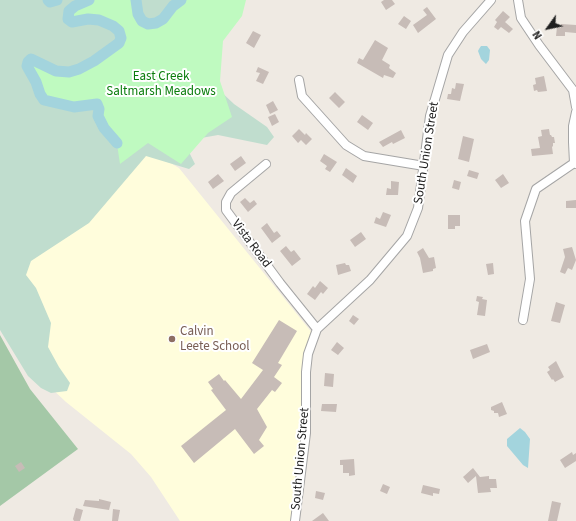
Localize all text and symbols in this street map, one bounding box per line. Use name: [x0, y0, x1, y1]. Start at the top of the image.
north arrow: [528, 8, 568, 48]
text: N: [529, 28, 546, 42]
park label: East Creek Saltmarsh Meadows: [106, 69, 216, 100]
street label: South Union Street: [411, 101, 443, 205]
street label: Vista Road: [228, 217, 274, 271]
place label: Calvin Leete School: [180, 324, 250, 355]
marker: Calvin Leete School: [167, 334, 177, 344]
street label: South Union Street: [289, 407, 313, 511]

